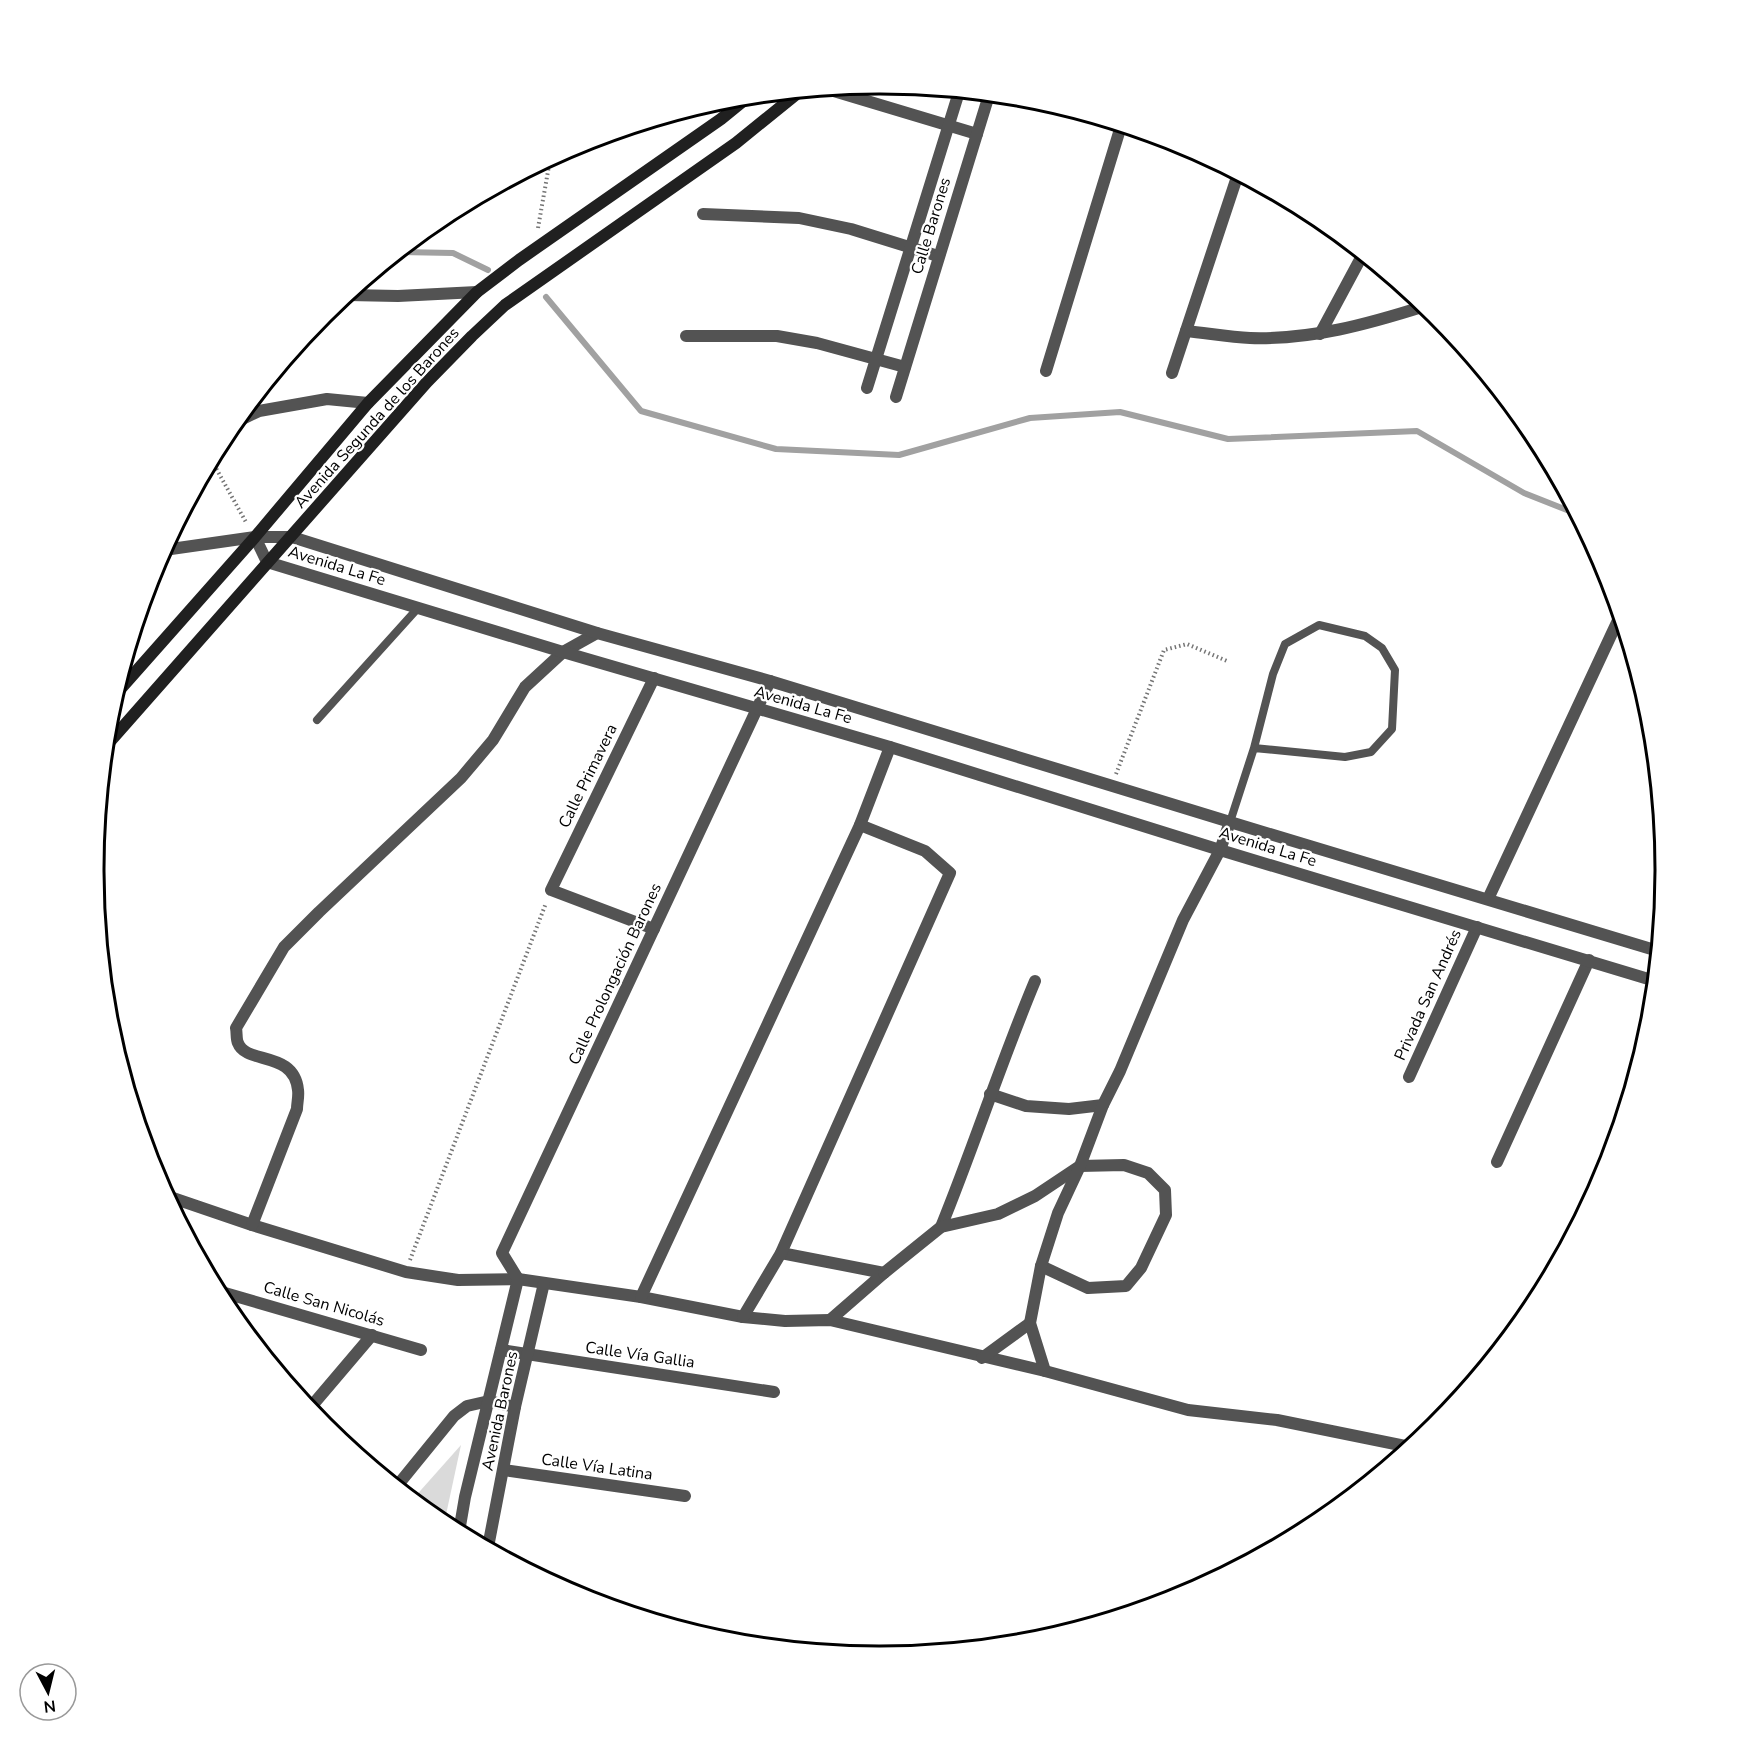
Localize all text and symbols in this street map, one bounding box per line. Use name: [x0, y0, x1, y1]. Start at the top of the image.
street label: Calle Barones: [906, 175, 956, 277]
street label: Avenida Segunda de los Barones: [290, 323, 464, 513]
street label: Avenida La Fe: [286, 541, 388, 591]
street label: Avenida La Fe: [751, 681, 855, 729]
street label: Calle Primavera: [553, 720, 623, 832]
street label: Avenida La Fe: [1217, 822, 1319, 872]
street label: Calle Prolongación Barones: [563, 879, 667, 1069]
street label: Privada San Andrés: [1389, 926, 1467, 1064]
street label: Calle San Nicolás: [261, 1276, 387, 1332]
street label: Calle Vía Gallia: [584, 1336, 696, 1374]
street label: Avenida Barones: [477, 1349, 523, 1473]
street label: Calle Vía Latina: [540, 1448, 654, 1486]
north arrow: [18, 1662, 78, 1722]
text: N: [42, 1694, 57, 1718]

